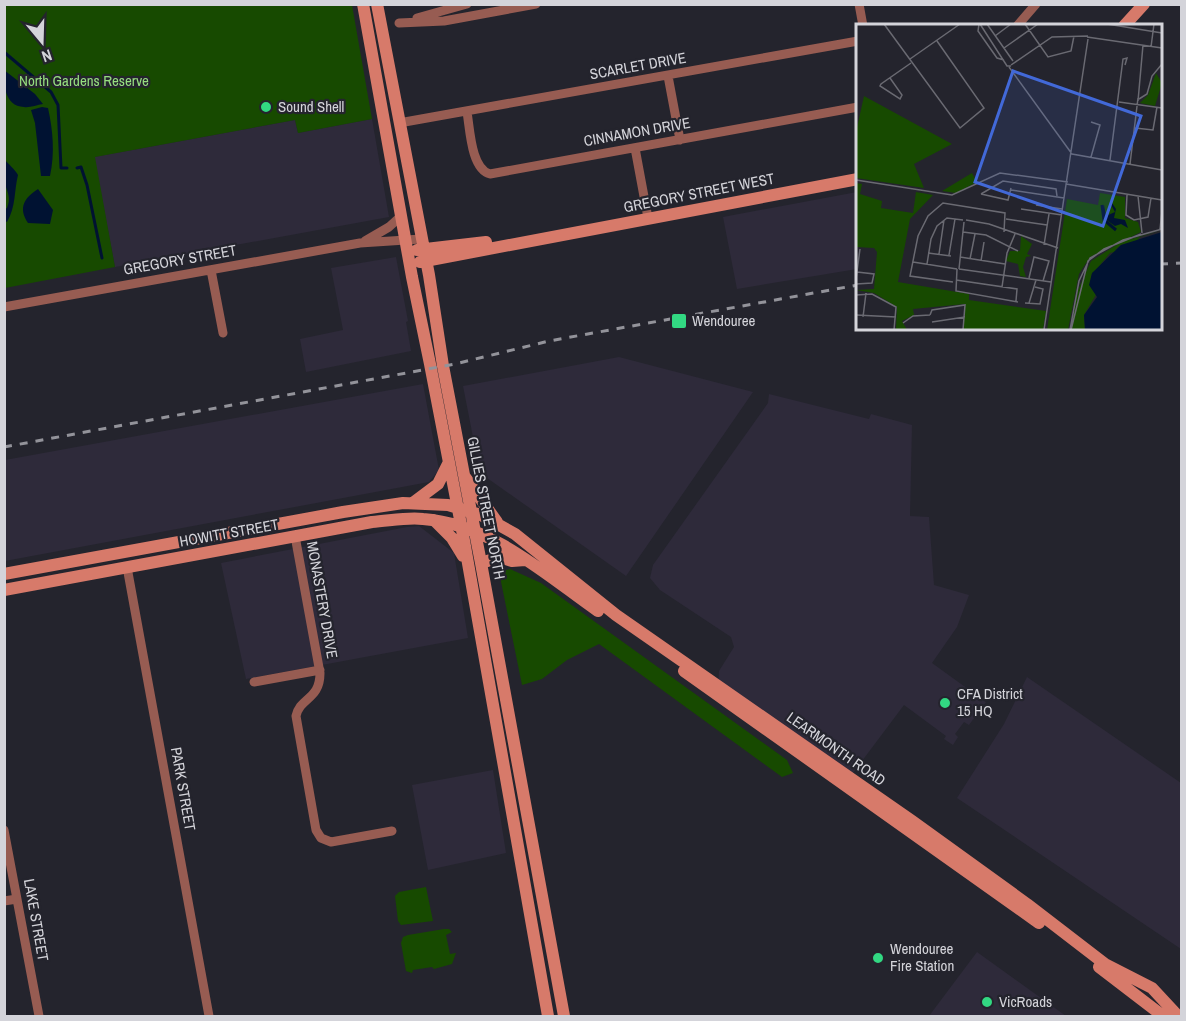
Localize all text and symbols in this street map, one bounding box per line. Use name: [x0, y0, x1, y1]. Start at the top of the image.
north arrow: [12, 12, 72, 72]
inset map: [856, 24, 1162, 330]
text: N: [39, 44, 55, 68]
street label: SCARLET DRIVE: [588, 47, 688, 84]
park label: North Gardens Reserve: [19, 70, 149, 91]
place label: Sound Shell: [278, 96, 344, 117]
marker: Sound Shell: [259, 100, 273, 114]
street label: CINNAMON DRIVE: [582, 112, 692, 151]
street label: GREGORY STREET WEST: [622, 167, 777, 217]
street label: GREGORY STREET: [122, 239, 239, 280]
place label: Wendouree: [692, 310, 756, 331]
marker: Wendouree: [670, 312, 688, 330]
street label: GILLIES STREET NORTH: [462, 435, 511, 581]
street label: HOWITT STREET: [178, 513, 281, 552]
street label: MONASTERY DRIVE: [302, 540, 343, 660]
place label: CFA District 15 HQ: [957, 683, 1023, 721]
marker: CFA District 15 HQ: [938, 696, 952, 710]
street label: LEARMONTH ROAD: [783, 707, 890, 791]
street label: PARK STREET: [166, 745, 201, 833]
street label: LAKE STREET: [19, 877, 54, 963]
place label: Wendouree Fire Station: [890, 938, 954, 976]
marker: Wendouree Fire Station: [871, 951, 885, 965]
place label: VicRoads: [999, 991, 1052, 1012]
marker: VicRoads: [980, 995, 994, 1009]

